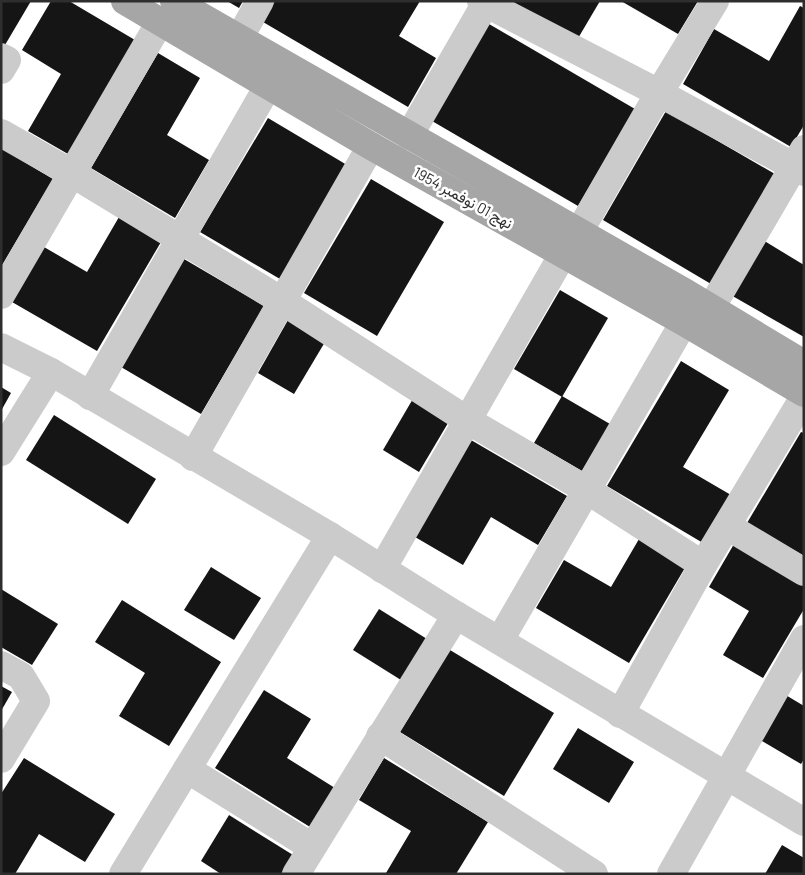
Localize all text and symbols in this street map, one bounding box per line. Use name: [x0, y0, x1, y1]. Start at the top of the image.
street label: نهج 01 نوفمبر 1954: [409, 162, 516, 234]

